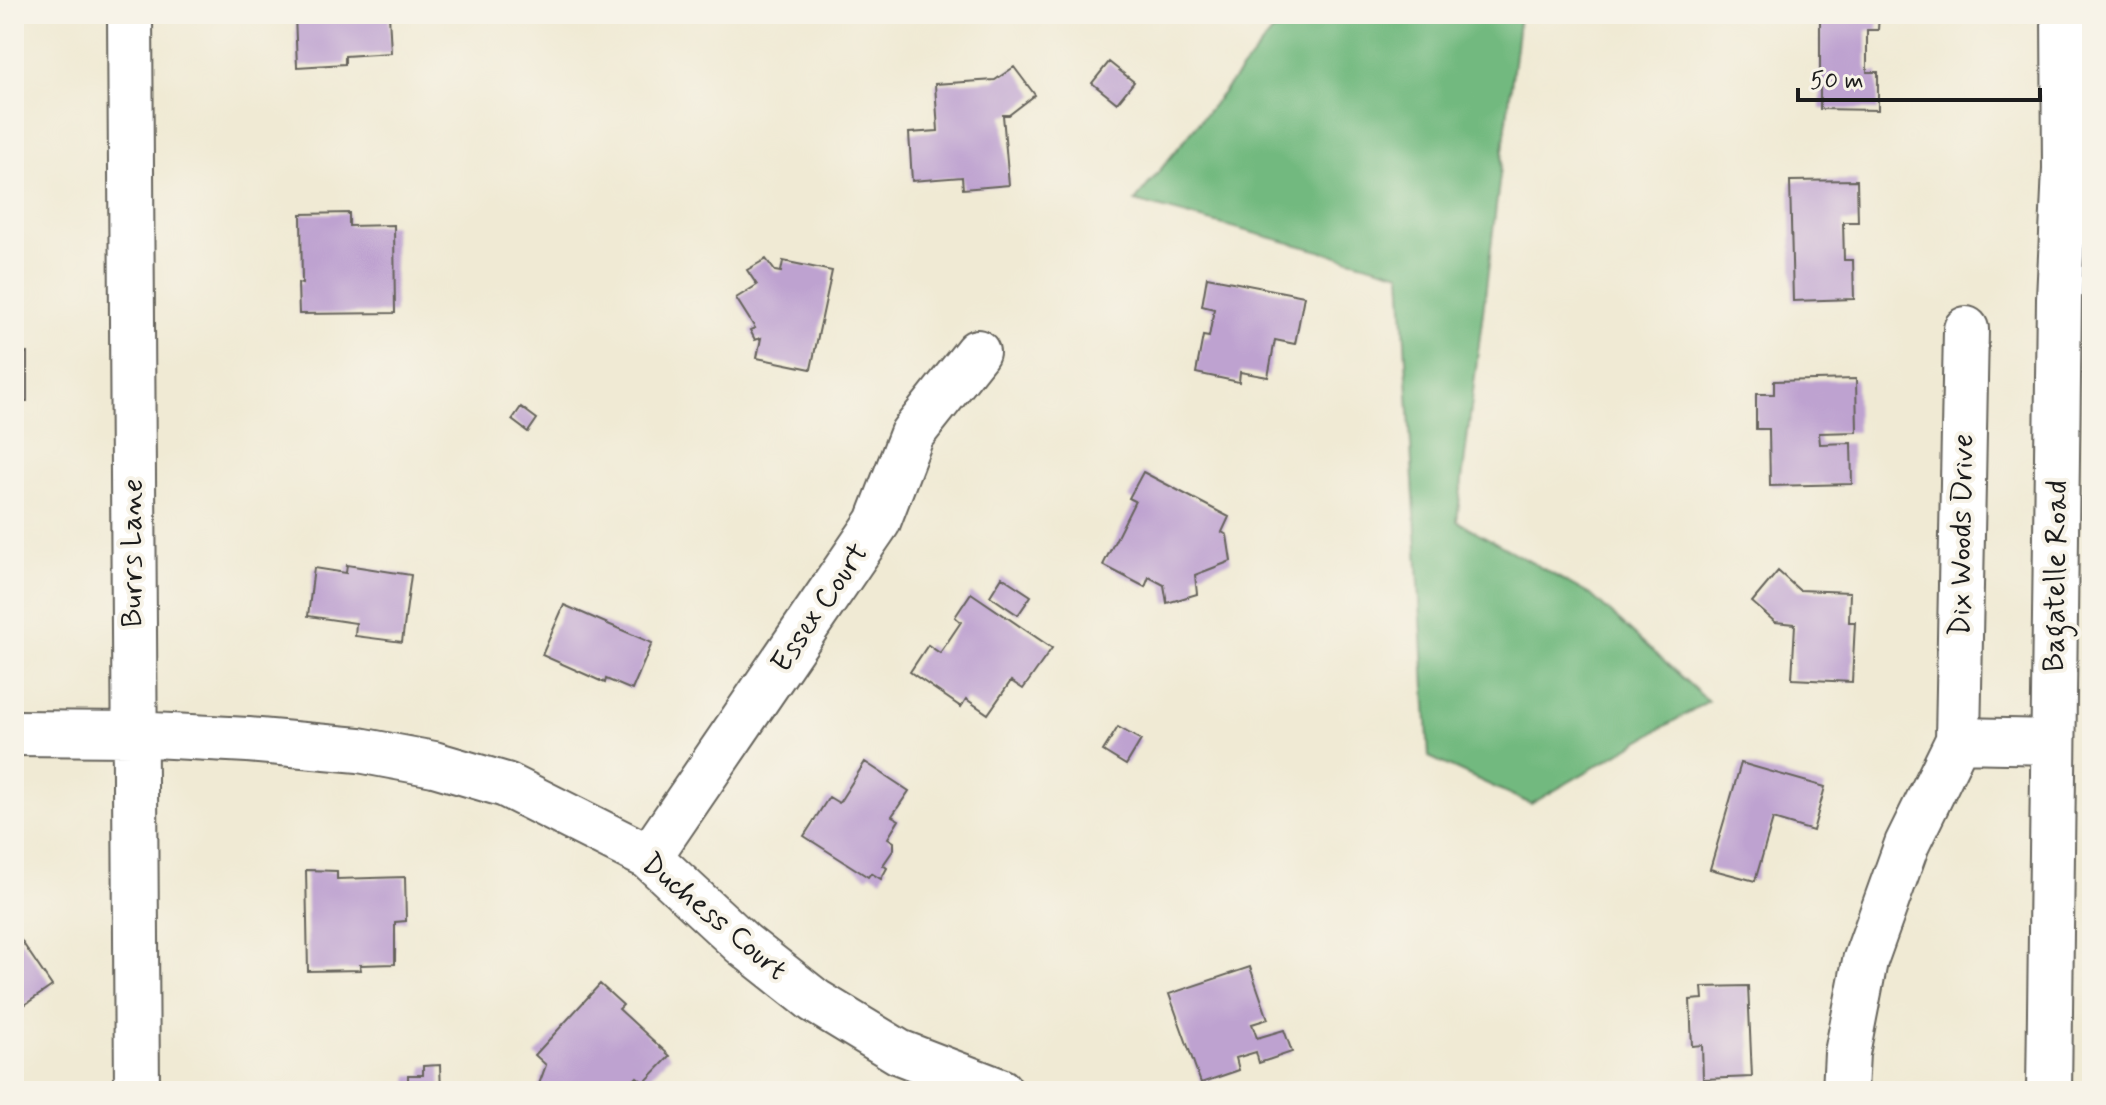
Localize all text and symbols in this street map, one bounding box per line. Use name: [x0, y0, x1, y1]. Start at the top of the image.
scale bar: [1798, 52, 2040, 102]
text: 50 m: [1810, 66, 1864, 97]
street label: Dix Woods Drive: [1941, 433, 1983, 637]
street label: Burrs Lane: [113, 478, 152, 628]
street label: Bagatelle Road: [2035, 480, 2080, 672]
street label: Essex Court: [762, 536, 878, 680]
street label: Duchess Court: [633, 844, 795, 990]

